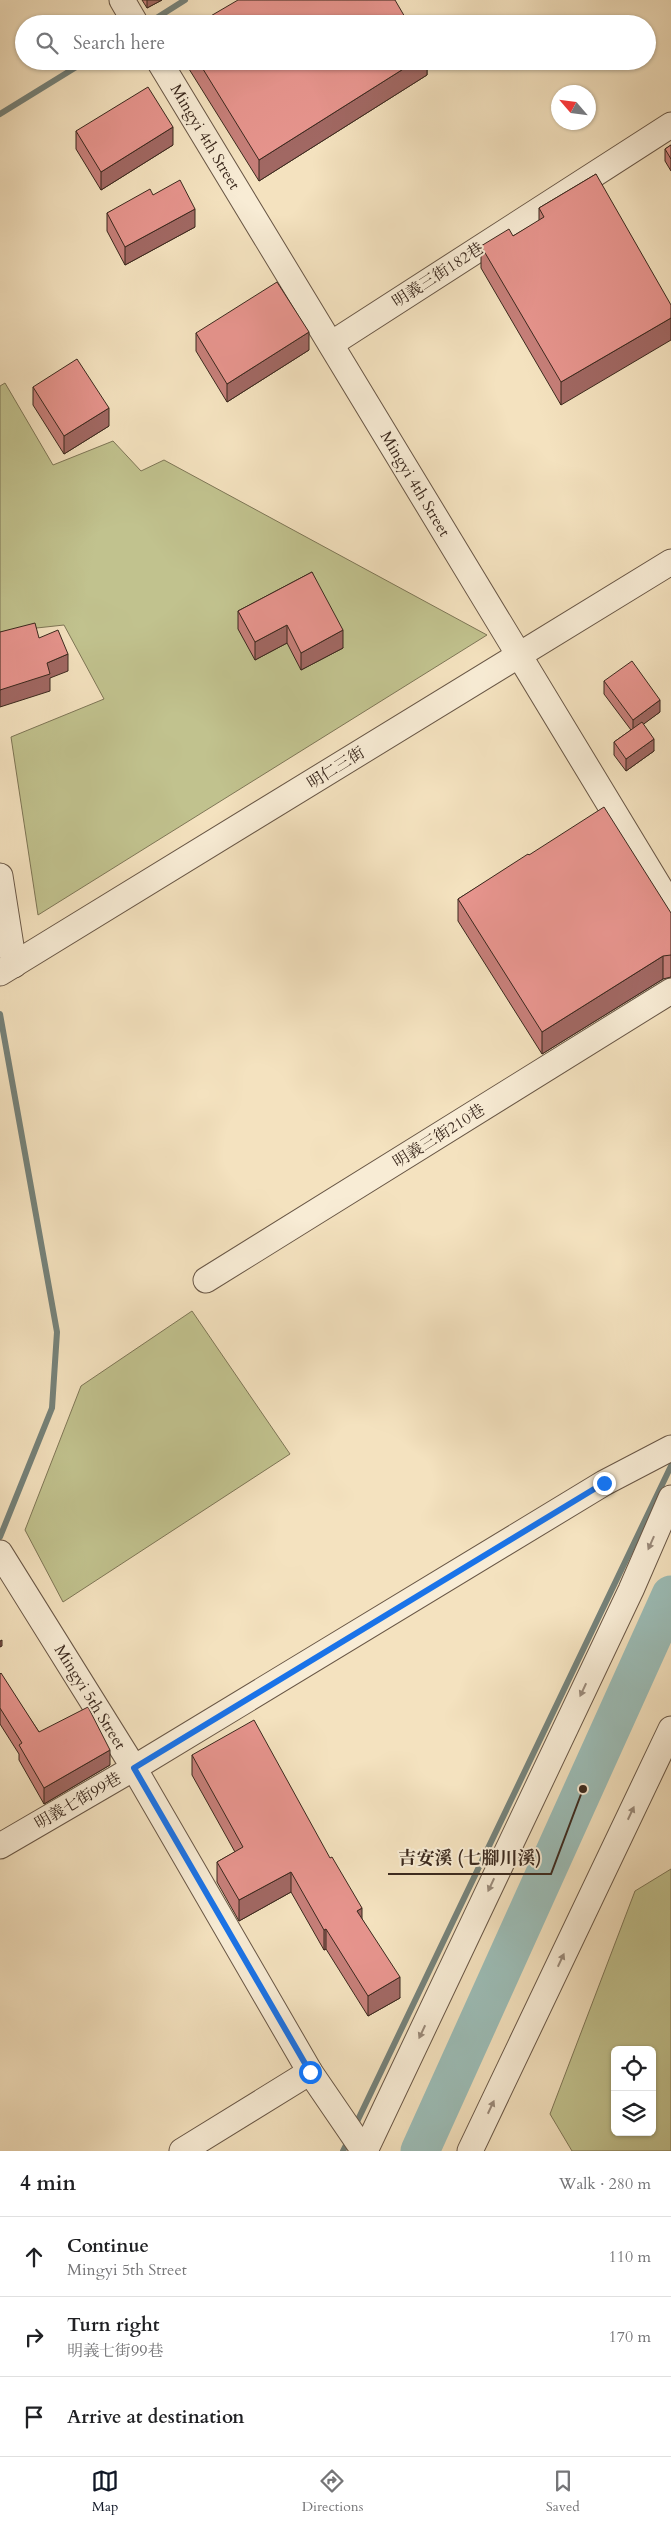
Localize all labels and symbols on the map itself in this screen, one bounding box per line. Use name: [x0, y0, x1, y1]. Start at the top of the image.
street label: Mingyi 4th Street: [165, 80, 245, 194]
north arrow: [551, 85, 596, 130]
street label: 明義三街182巷: [388, 237, 488, 313]
street label: Mingyi 4th Street: [375, 427, 455, 541]
street label: 明仁三街: [303, 742, 369, 794]
street label: 明義三街210巷: [389, 1099, 489, 1173]
route end: [593, 1472, 616, 1495]
one-way arrow: [647, 1536, 655, 1550]
street label: Mingyi 5th Street: [49, 1640, 131, 1754]
one-way arrow: [579, 1683, 587, 1697]
street label: 明義七街99巷: [31, 1767, 125, 1835]
one-way arrow: [626, 1806, 635, 1821]
callout: 吉安溪 (七腳川溪): [388, 1841, 551, 1874]
text: 吉安溪 (七腳川溪): [398, 1846, 542, 1871]
one-way arrow: [487, 1878, 495, 1892]
one-way arrow: [557, 1953, 565, 1967]
one-way arrow: [417, 2024, 426, 2039]
route start: [299, 2061, 322, 2084]
one-way arrow: [487, 2100, 495, 2114]

